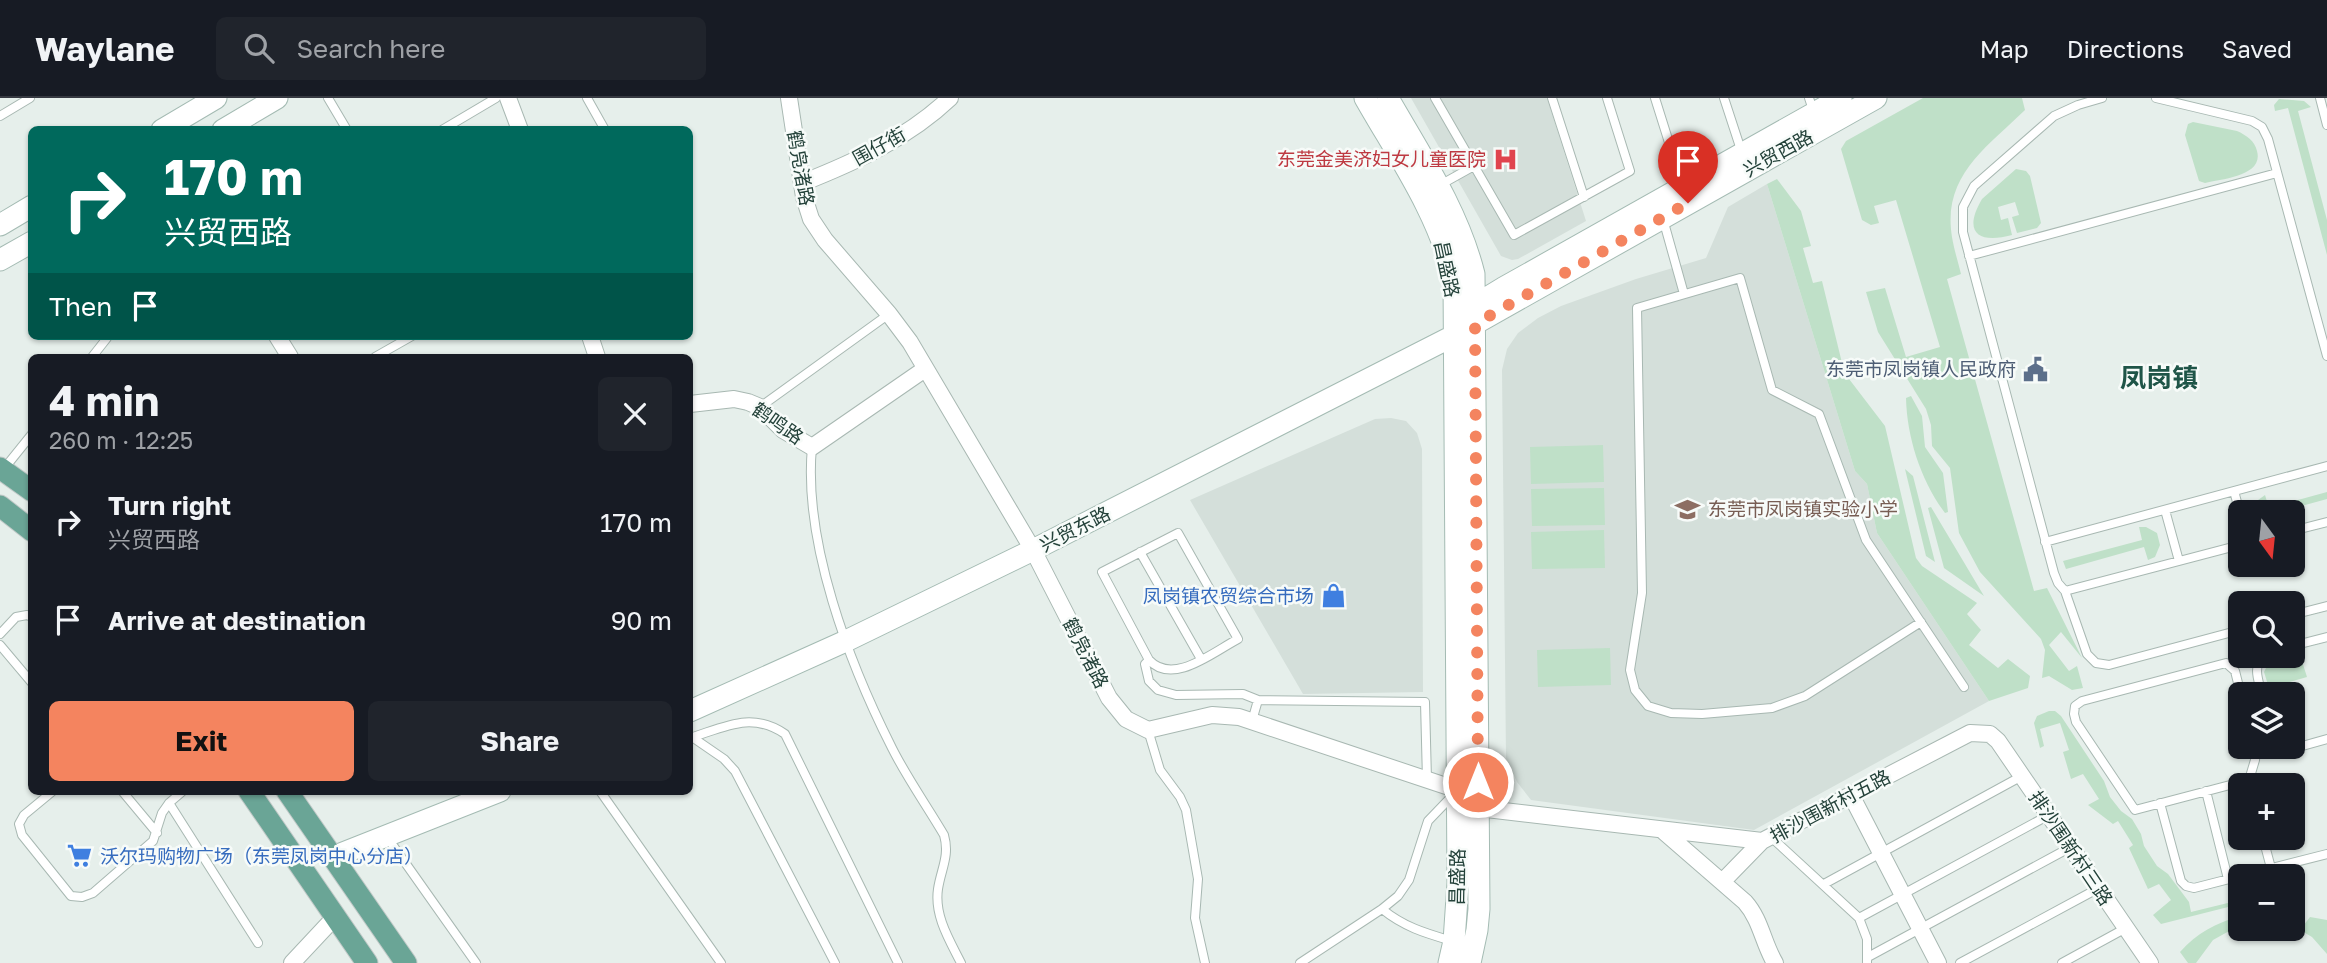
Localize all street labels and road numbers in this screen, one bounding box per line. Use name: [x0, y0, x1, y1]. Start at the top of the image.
street label: 围仔街: [848, 122, 909, 169]
street label: 兴贸西路: [1739, 124, 1817, 181]
street label: 鹤凫渚路: [784, 128, 819, 207]
street label: 昌盛路: [1430, 239, 1465, 299]
street label: 鹤鸣路: [748, 397, 808, 448]
street label: 兴贸东路: [1036, 501, 1114, 556]
street label: 鹤凫渚路: [1059, 614, 1114, 692]
street label: 排沙围新村五路: [1766, 764, 1894, 847]
street label: 排沙围新村三路: [2025, 786, 2118, 909]
street label: 昌盛路: [1445, 848, 1468, 906]

